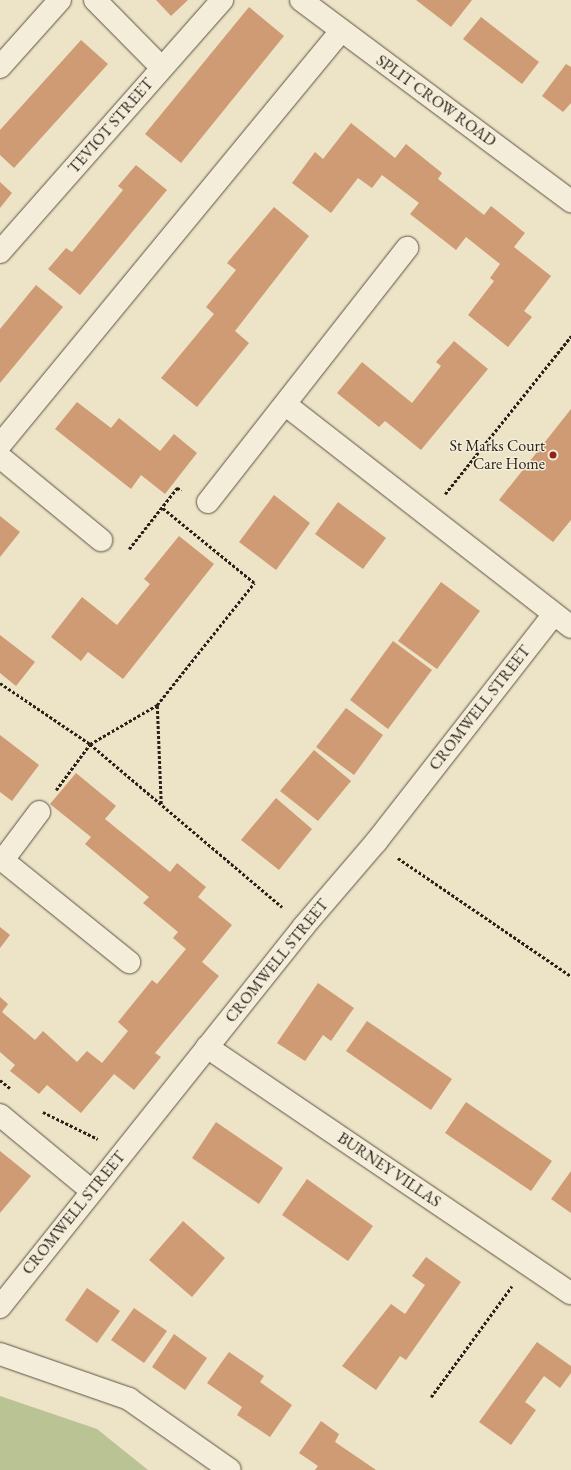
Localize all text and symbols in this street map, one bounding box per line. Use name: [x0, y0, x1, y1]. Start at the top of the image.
street label: SPLIT CROW ROAD: [372, 51, 500, 151]
street label: TEVIOT STREET: [64, 74, 158, 178]
place label: St Marks Court Care Home: [450, 436, 545, 474]
marker: St Marks Court Care Home: [548, 450, 558, 460]
street label: CROMWELL STREET: [425, 642, 535, 774]
street label: CROMWELL STREET: [221, 895, 333, 1027]
street label: BURNEY VILLAS: [334, 1128, 444, 1212]
street label: CROMWELL STREET: [18, 1147, 130, 1279]

